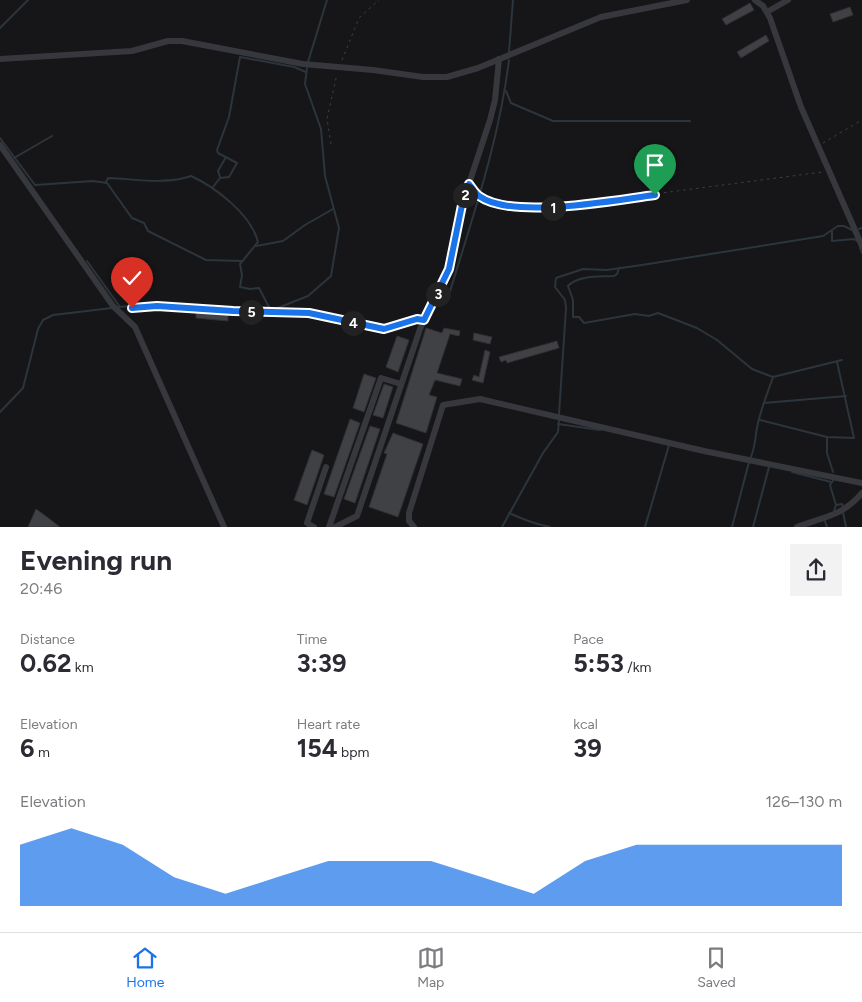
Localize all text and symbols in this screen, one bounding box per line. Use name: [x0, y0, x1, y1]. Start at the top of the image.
pin: [634, 144, 676, 195]
icon: arrive: [641, 151, 669, 179]
pin: 2: [452, 182, 478, 208]
text: 2: [461, 187, 470, 204]
pin: 1: [540, 196, 566, 220]
text: 1: [551, 200, 556, 217]
pin: [111, 257, 153, 308]
icon: check: [118, 264, 146, 292]
pin: 3: [426, 282, 450, 306]
text: 3: [435, 286, 442, 303]
pin: 5: [238, 300, 264, 324]
text: 5: [247, 304, 256, 321]
pin: 4: [340, 310, 366, 336]
text: 4: [349, 315, 358, 332]
text: Evening run: [20, 543, 172, 577]
button: share: [790, 544, 842, 596]
text: 20:46: [20, 579, 62, 598]
text: Distance: [20, 631, 75, 648]
text: Time: [297, 631, 327, 648]
text: Pace: [573, 631, 604, 648]
text: 0.62: [20, 648, 71, 678]
text: 3:39: [297, 648, 346, 678]
text: 5:53: [573, 648, 624, 678]
text: km: [71, 659, 94, 676]
text: /km: [624, 659, 651, 676]
text: Elevation: [20, 716, 78, 733]
text: Heart rate: [297, 716, 360, 733]
text: kcal: [573, 716, 598, 733]
text: 6: [20, 733, 35, 763]
text: 154: [297, 733, 338, 763]
text: 39: [573, 733, 602, 763]
text: m: [35, 744, 50, 761]
text: bpm: [338, 744, 369, 761]
text: Elevation: [20, 792, 86, 811]
text: 126–130 m: [765, 792, 842, 811]
tab: Home: [126, 944, 164, 991]
tab: Map: [417, 944, 445, 991]
tab: Saved: [697, 944, 736, 991]

